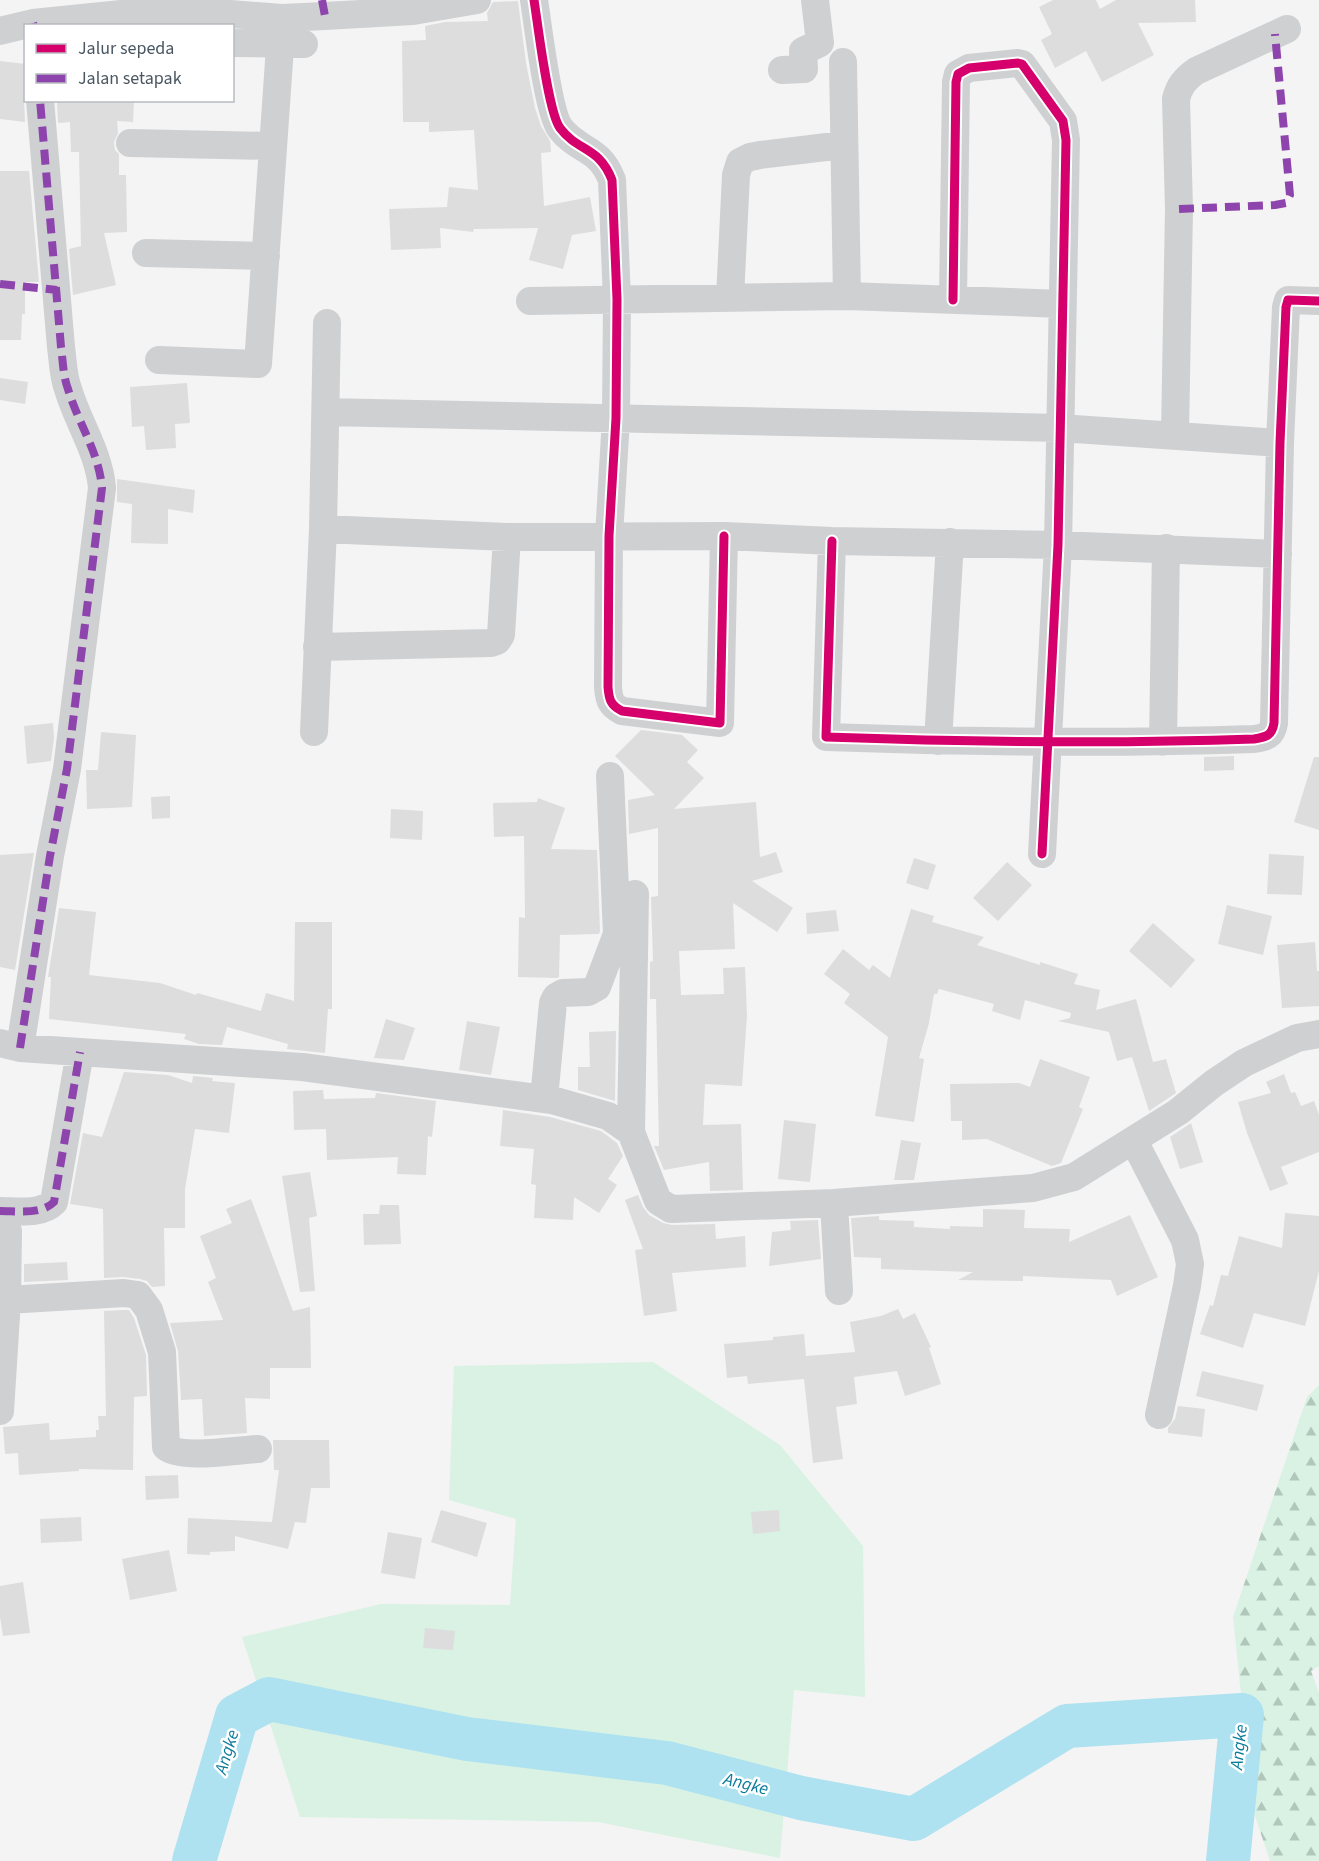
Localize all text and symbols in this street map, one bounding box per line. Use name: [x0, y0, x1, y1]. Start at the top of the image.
legend: [24, 24, 234, 102]
text: Jalur sepeda: [78, 36, 174, 61]
text: Jalan setapak: [78, 66, 182, 91]
water label: Angke: [1224, 1723, 1254, 1772]
water label: Angke: [208, 1726, 246, 1778]
water label: Angke: [720, 1766, 771, 1802]

